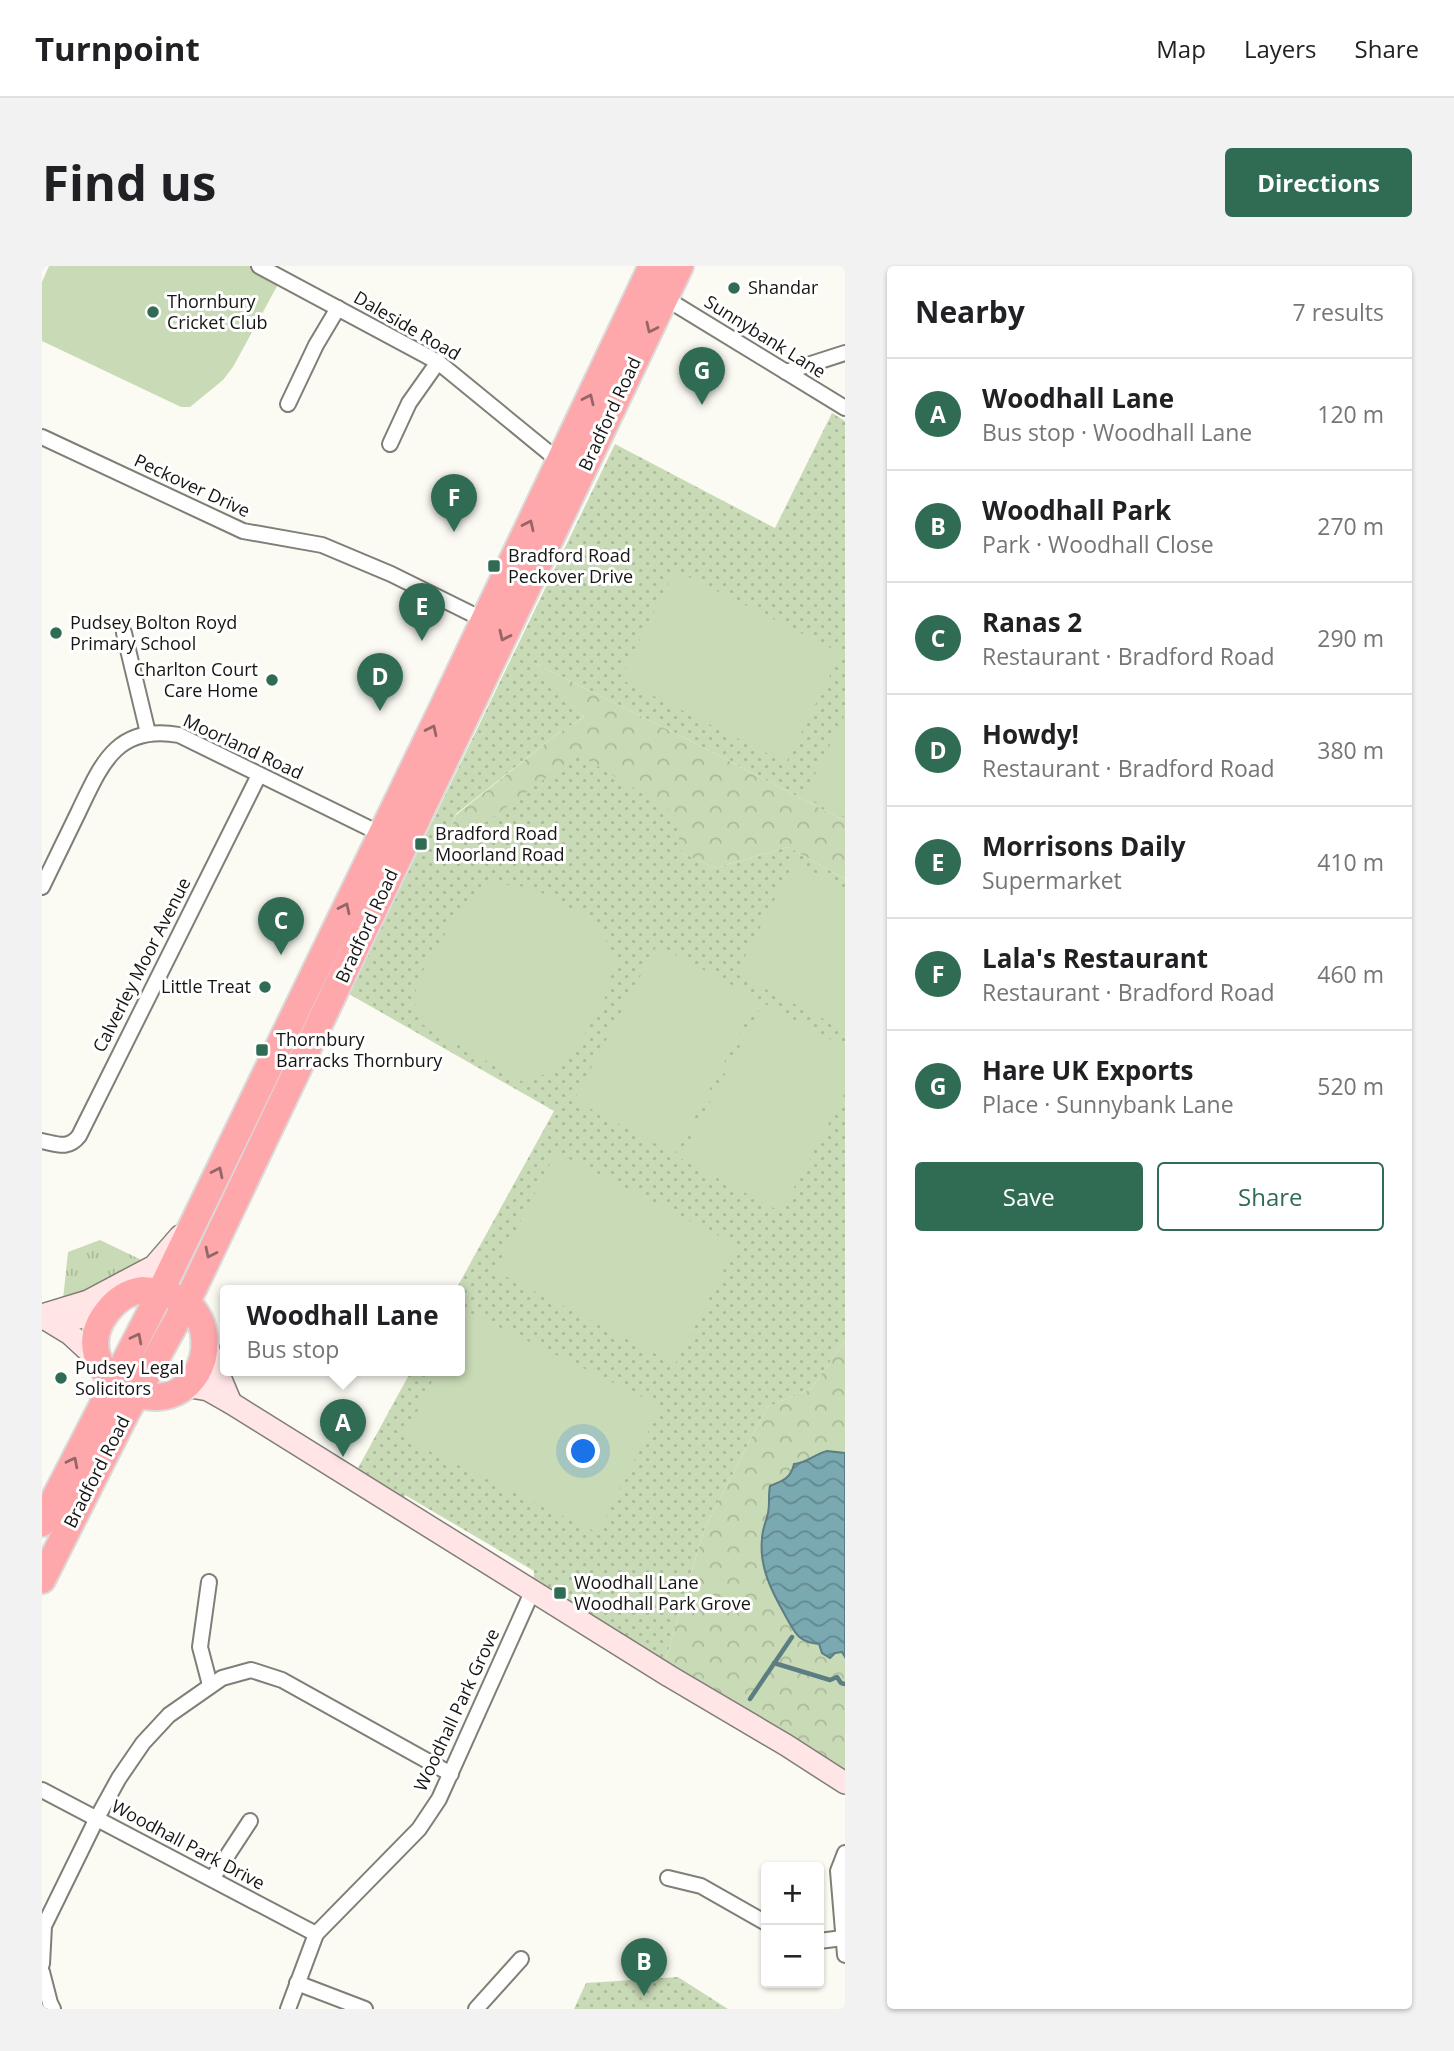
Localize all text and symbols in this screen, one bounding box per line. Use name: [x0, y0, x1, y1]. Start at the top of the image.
text: Turnpoint: [35, 26, 200, 71]
text: Map: [1156, 32, 1206, 65]
text: Layers: [1244, 32, 1317, 65]
text: Share: [1355, 32, 1419, 65]
button: Directions: [1225, 148, 1412, 217]
text: Find us: [42, 149, 216, 215]
place label: Shandar: [748, 275, 819, 299]
marker: Shandar: [726, 280, 742, 296]
street label: Daleside Road: [350, 285, 465, 365]
place label: Thornbury Cricket Club: [167, 289, 267, 334]
street label: Sunnybank Lane: [700, 289, 831, 383]
text: Nearby: [915, 291, 1025, 332]
text: 7 results: [1293, 296, 1384, 328]
marker: Thornbury Cricket Club: [145, 304, 161, 320]
one-way arrow: [645, 321, 659, 333]
pin: G: [679, 347, 725, 405]
street label: Bradford Road: [572, 353, 646, 474]
text: Woodhall Lane: [982, 380, 1174, 416]
one-way arrow: [580, 394, 594, 406]
text: A: [930, 398, 946, 430]
text: 120 m: [1317, 398, 1384, 430]
text: Bus stop · Woodhall Lane: [982, 416, 1252, 448]
street label: Peckover Drive: [131, 448, 254, 522]
pin: F: [431, 474, 477, 532]
text: Woodhall Park: [982, 492, 1171, 528]
text: B: [930, 510, 946, 542]
text: 270 m: [1317, 510, 1384, 542]
one-way arrow: [521, 520, 535, 532]
text: Park · Woodhall Close: [982, 528, 1214, 560]
place label: Bradford Road Peckover Drive: [508, 543, 633, 588]
marker: Bradford Road Peckover Drive: [486, 558, 502, 574]
pin: E: [399, 583, 445, 641]
text: Ranas 2: [982, 604, 1082, 640]
place label: Pudsey Bolton Royd Primary School: [70, 610, 237, 655]
text: C: [931, 622, 945, 654]
text: 290 m: [1317, 622, 1384, 654]
marker: Pudsey Bolton Royd Primary School: [48, 625, 64, 641]
one-way arrow: [498, 629, 512, 641]
text: Restaurant · Bradford Road: [982, 640, 1275, 672]
pin: D: [357, 653, 403, 711]
place label: Charlton Court Care Home: [134, 657, 258, 702]
marker: Charlton Court Care Home: [264, 672, 280, 688]
street label: Moorland Road: [180, 708, 307, 784]
text: Howdy!: [982, 716, 1079, 752]
one-way arrow: [423, 725, 437, 737]
text: D: [929, 734, 947, 766]
text: 380 m: [1317, 734, 1384, 766]
text: Restaurant · Bradford Road: [982, 752, 1275, 784]
place label: Bradford Road Moorland Road: [435, 821, 564, 866]
text: Morrisons Daily: [982, 828, 1186, 864]
marker: Bradford Road Moorland Road: [413, 836, 429, 852]
text: E: [932, 846, 944, 878]
text: 410 m: [1317, 846, 1384, 878]
text: Supermarket: [982, 864, 1122, 896]
street label: Bradford Road: [329, 865, 403, 986]
street label: Calverley Moor Avenue: [87, 873, 196, 1056]
pin: C: [258, 897, 304, 955]
one-way arrow: [337, 903, 351, 915]
text: Lala's Restaurant: [982, 940, 1208, 976]
text: F: [932, 958, 944, 990]
text: 460 m: [1317, 958, 1384, 990]
place label: Little Treat: [161, 974, 251, 998]
text: Restaurant · Bradford Road: [982, 976, 1275, 1008]
marker: Little Treat: [257, 979, 273, 995]
place label: Thornbury Barracks Thornbury: [276, 1027, 443, 1072]
marker: Thornbury Barracks Thornbury: [254, 1042, 270, 1058]
text: Hare UK Exports: [982, 1052, 1193, 1088]
text: G: [930, 1070, 946, 1102]
text: 520 m: [1317, 1070, 1384, 1102]
text: Place · Sunnybank Lane: [982, 1088, 1234, 1120]
button: Save: [915, 1162, 1143, 1231]
button: Share: [1157, 1162, 1384, 1231]
one-way arrow: [209, 1167, 223, 1179]
one-way arrow: [204, 1246, 218, 1258]
popup: [220, 1285, 465, 1376]
text: Woodhall Lane: [246, 1297, 439, 1333]
one-way arrow: [129, 1332, 143, 1345]
text: Bus stop: [246, 1333, 339, 1365]
place label: Pudsey Legal Solicitors: [75, 1355, 184, 1400]
marker: Pudsey Legal Solicitors: [53, 1370, 69, 1386]
pin: A: [320, 1399, 366, 1457]
street label: Bradford Road: [58, 1411, 135, 1532]
your location: [566, 1434, 600, 1468]
one-way arrow: [65, 1457, 78, 1469]
place label: Woodhall Lane Woodhall Park Grove: [574, 1570, 751, 1615]
marker: Woodhall Lane Woodhall Park Grove: [552, 1585, 568, 1601]
street label: Woodhall Park Grove: [408, 1624, 504, 1795]
street label: Woodhall Park Drive: [108, 1794, 269, 1895]
map controls: [761, 1862, 824, 1988]
button: +: [761, 1862, 824, 1925]
button: −: [761, 1925, 824, 1988]
pin: B: [621, 1938, 667, 1996]

